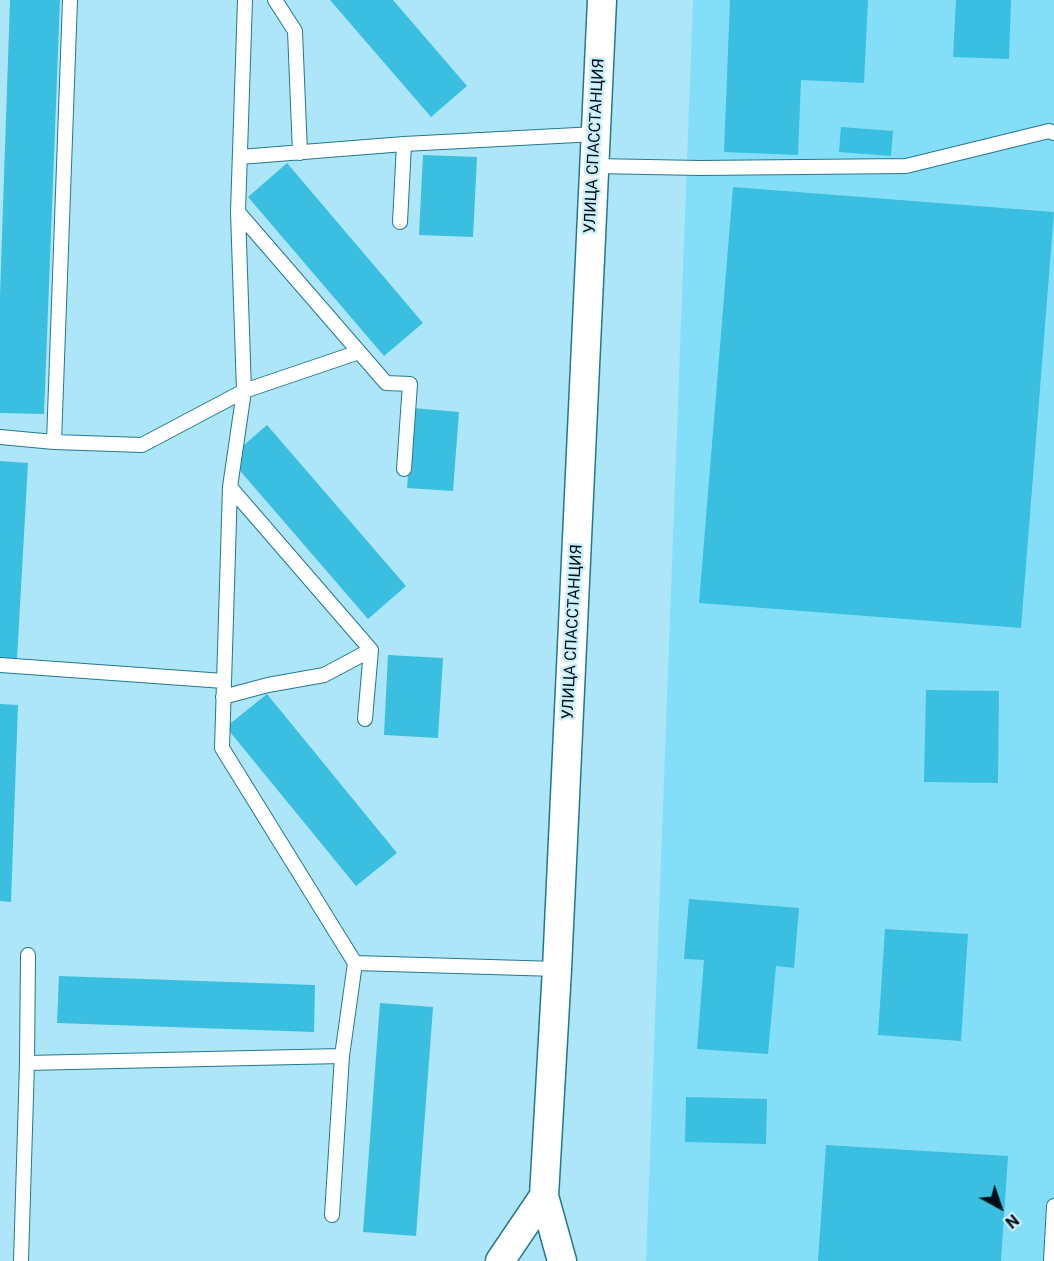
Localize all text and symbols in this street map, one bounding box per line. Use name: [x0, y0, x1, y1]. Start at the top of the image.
street label: УЛИЦА СПАССТАНЦИЯ: [581, 58, 609, 234]
street label: УЛИЦА СПАССТАНЦИЯ: [559, 544, 587, 720]
north arrow: [970, 1177, 1030, 1237]
text: N: [1001, 1210, 1022, 1232]

